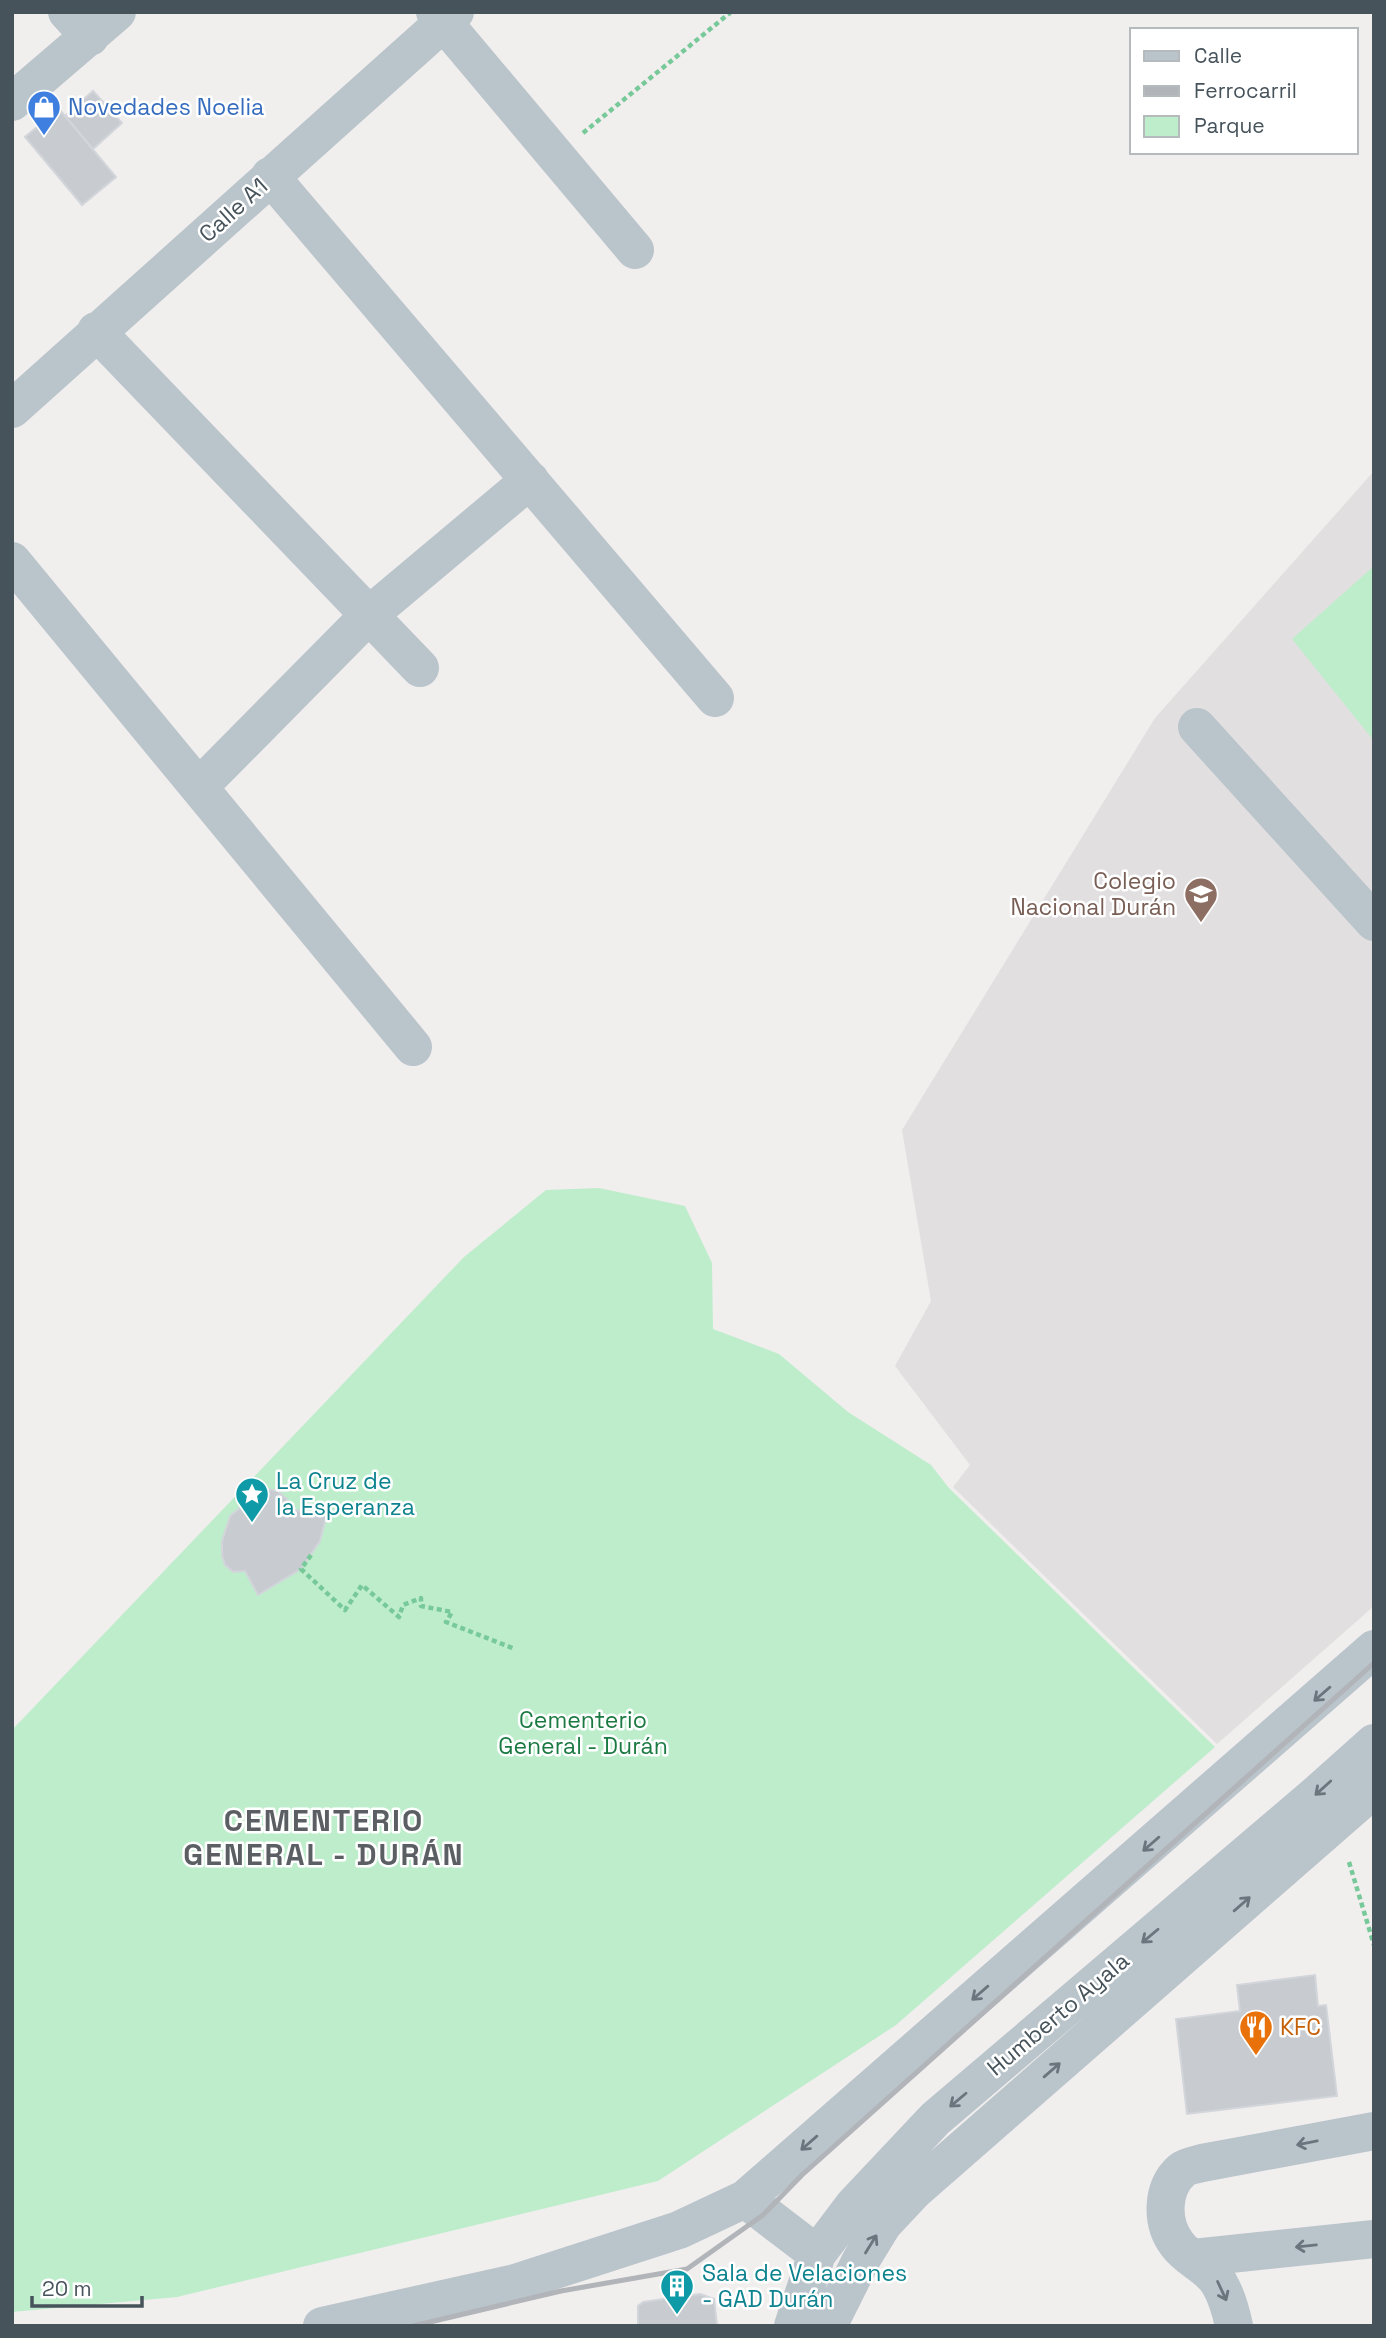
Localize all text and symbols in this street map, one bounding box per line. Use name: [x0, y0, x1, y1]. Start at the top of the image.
legend: [1130, 28, 1358, 154]
text: Calle: [1194, 42, 1242, 69]
text: Ferrocarril: [1194, 77, 1297, 104]
shop icon: Novedades Noelia: [25, 88, 63, 137]
place label: Novedades Noelia: [68, 92, 264, 122]
text: Parque: [1194, 112, 1265, 139]
street label: Calle A1: [192, 171, 274, 249]
place label: Colegio Nacional Durán: [1010, 866, 1176, 922]
school or university icon: Colegio Nacional Durán: [1182, 875, 1220, 924]
place label: La Cruz de la Esperanza: [276, 1466, 415, 1522]
place icon: La Cruz de la Esperanza: [233, 1475, 271, 1524]
one-way arrow: [1314, 1686, 1332, 1702]
park label: Cementerio General - Durán: [498, 1705, 668, 1761]
one-way arrow: [1314, 1780, 1332, 1796]
district label: CEMENTERIO GENERAL - DURÁN: [183, 1801, 465, 1874]
one-way arrow: [1142, 1836, 1160, 1852]
one-way arrow: [1233, 1896, 1251, 1912]
one-way arrow: [1141, 1928, 1159, 1944]
street label: Humberto Ayala: [981, 1946, 1135, 2082]
one-way arrow: [972, 1985, 989, 2002]
restaurant icon: KFC: [1237, 2008, 1275, 2057]
place label: KFC: [1280, 2012, 1321, 2042]
one-way arrow: [1043, 2062, 1061, 2078]
one-way arrow: [950, 2092, 968, 2107]
one-way arrow: [800, 2135, 818, 2151]
one-way arrow: [1296, 2137, 1319, 2151]
one-way arrow: [865, 2234, 879, 2254]
one-way arrow: [1295, 2240, 1318, 2253]
place label: Sala de Velaciones - GAD Durán: [702, 2258, 907, 2314]
scale bar: [32, 2264, 142, 2308]
building icon: Sala de Velaciones - GAD Durán: [658, 2267, 696, 2316]
text: 20 m: [42, 2275, 92, 2302]
one-way arrow: [1216, 2280, 1229, 2301]

